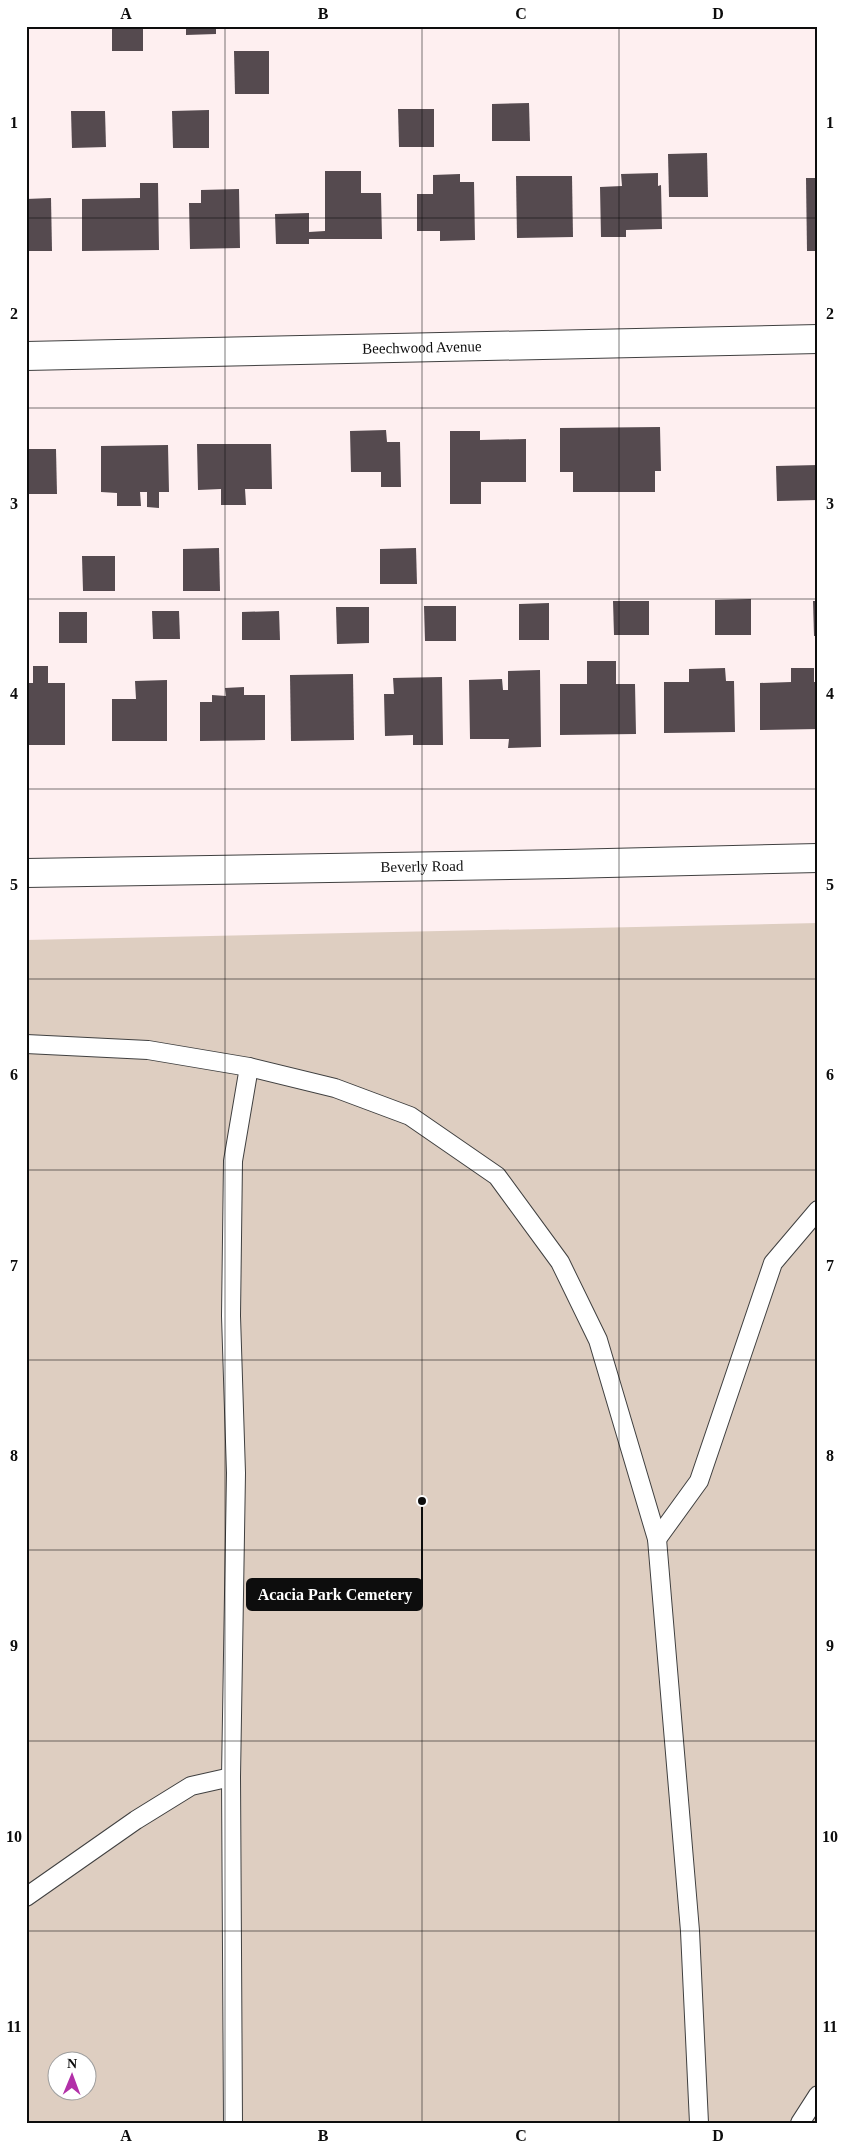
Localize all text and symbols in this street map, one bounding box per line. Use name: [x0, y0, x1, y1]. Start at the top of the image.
text: A: [120, 5, 132, 22]
text: B: [318, 5, 329, 22]
text: C: [515, 5, 527, 22]
text: D: [712, 5, 724, 22]
text: 1: [10, 114, 18, 131]
text: 1: [826, 114, 834, 131]
text: 2: [10, 305, 18, 322]
text: 2: [826, 305, 834, 322]
street label: Beechwood Avenue: [362, 338, 482, 357]
text: 3: [10, 495, 18, 512]
text: 3: [826, 495, 834, 512]
text: 4: [10, 685, 18, 702]
text: 4: [826, 685, 834, 702]
street label: Beverly Road: [380, 858, 464, 875]
text: 5: [10, 876, 18, 893]
text: 5: [826, 876, 834, 893]
text: 6: [10, 1066, 18, 1083]
text: 6: [826, 1066, 834, 1083]
text: 7: [10, 1257, 18, 1274]
text: 7: [826, 1257, 834, 1274]
text: 8: [10, 1447, 18, 1464]
text: 8: [826, 1447, 834, 1464]
callout: Acacia Park Cemetery: [247, 1579, 422, 1610]
text: Acacia Park Cemetery: [258, 1586, 412, 1604]
text: 9: [10, 1637, 18, 1654]
text: 9: [826, 1637, 834, 1654]
text: 10: [6, 1828, 22, 1845]
text: 10: [822, 1828, 838, 1845]
text: 11: [6, 2018, 22, 2035]
text: 11: [822, 2018, 838, 2035]
north arrow: [48, 2052, 98, 2102]
text: N: [67, 2056, 77, 2071]
text: A: [120, 2127, 132, 2144]
text: B: [318, 2127, 329, 2144]
text: C: [515, 2127, 527, 2144]
text: D: [712, 2127, 724, 2144]

